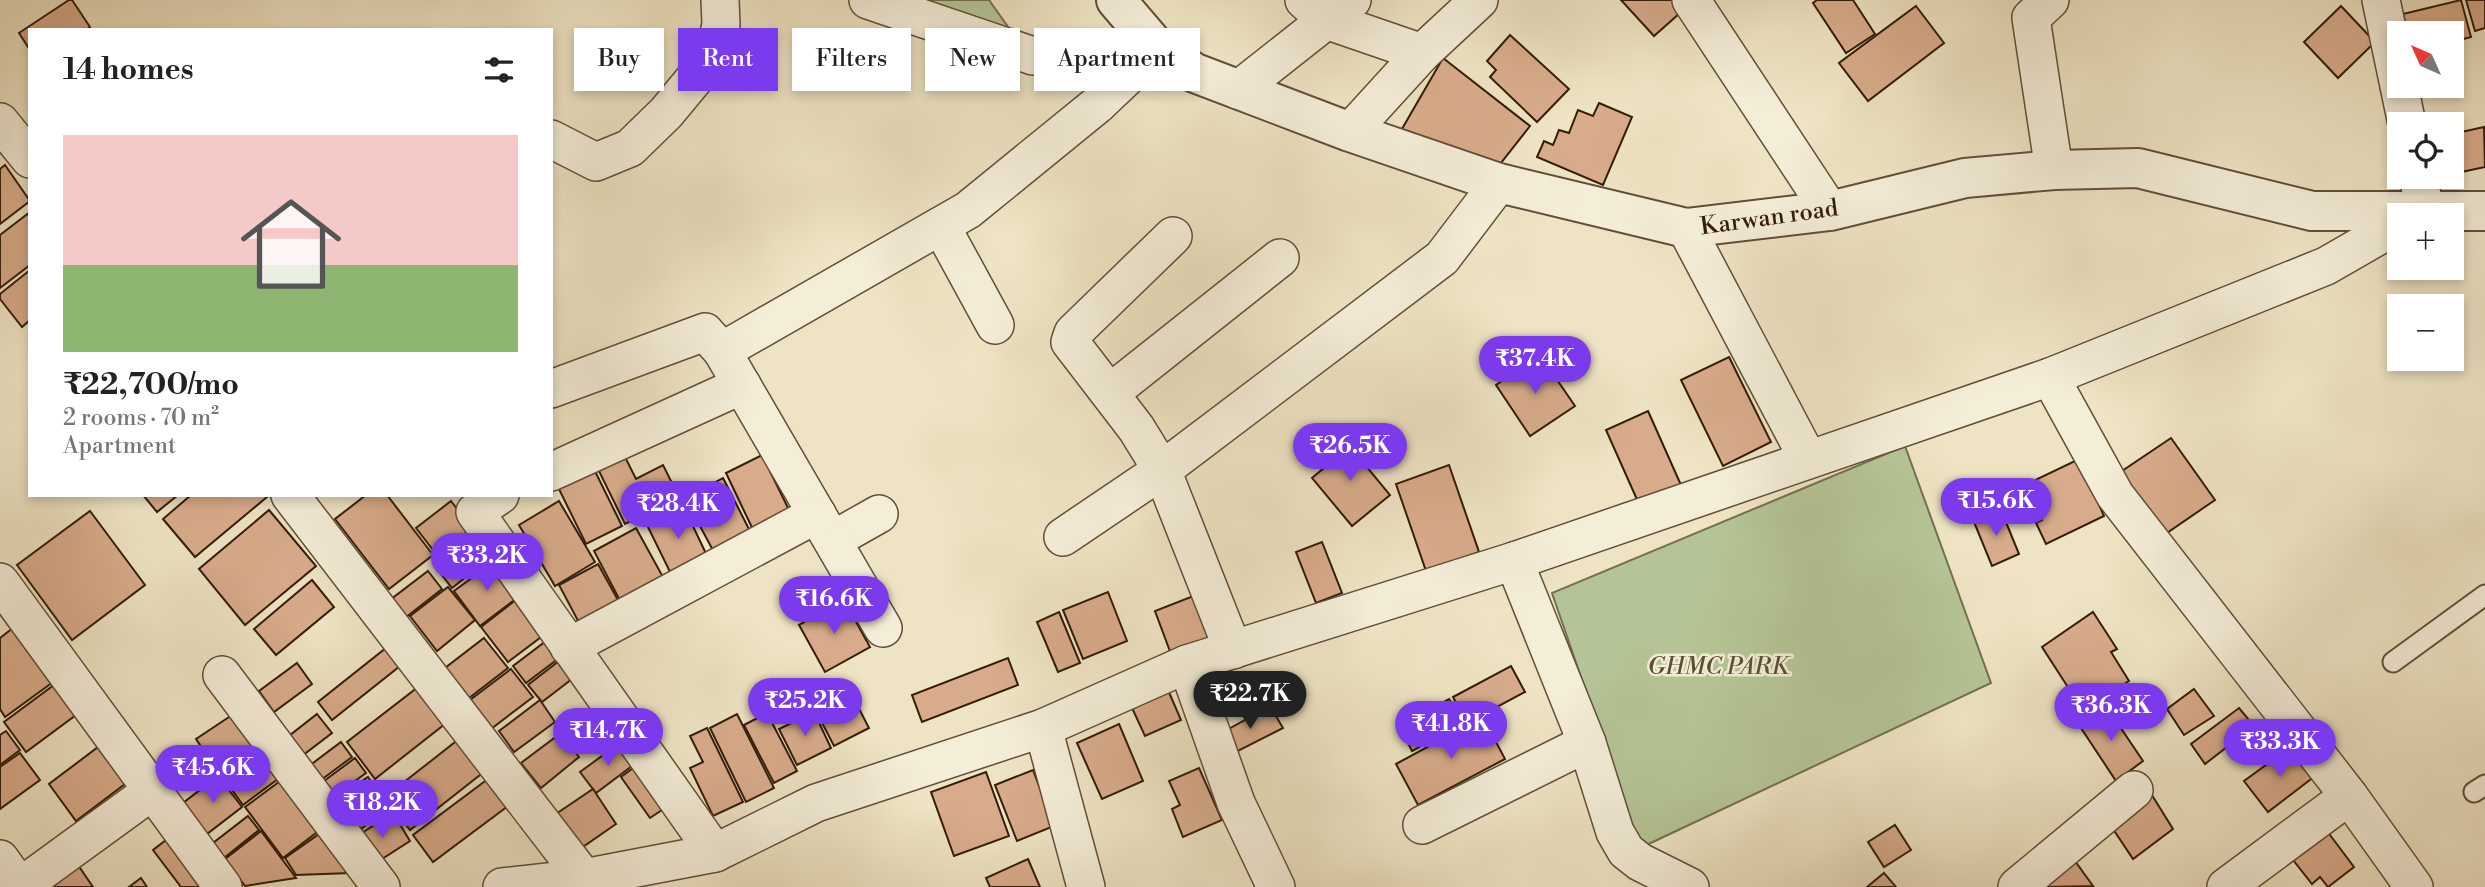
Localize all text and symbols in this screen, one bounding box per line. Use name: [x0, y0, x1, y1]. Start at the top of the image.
north arrow: [2387, 21, 2464, 98]
map controls: [2387, 21, 2464, 371]
chip: Buy: [574, 28, 664, 91]
chip: Rent: [678, 28, 778, 91]
chip: Filters: [792, 28, 911, 91]
chip: New: [925, 28, 1020, 91]
chip: Apartment: [1034, 28, 1200, 91]
text: 14 homes: [63, 51, 194, 89]
icon: filters: [480, 51, 518, 89]
button: locate: [2387, 112, 2464, 189]
icon: home: [228, 181, 354, 307]
street label: Karwan road: [1698, 193, 1841, 243]
button: +: [2387, 203, 2464, 280]
button: −: [2387, 294, 2464, 371]
pin: ₹37.4K: [1478, 336, 1592, 396]
text: ₹37.4K: [1495, 345, 1575, 373]
text: ₹22,700/mo: [63, 366, 239, 404]
text: 2 rooms · 70 m²: [63, 404, 219, 432]
pin: ₹26.5K: [1293, 424, 1407, 483]
text: Apartment: [63, 432, 176, 460]
text: ₹26.5K: [1309, 432, 1391, 460]
pin: ₹15.6K: [1939, 478, 2053, 538]
pin: ₹28.4K: [621, 482, 735, 541]
text: ₹15.6K: [1957, 487, 2035, 515]
text: ₹28.4K: [636, 490, 720, 518]
pin: ₹33.2K: [430, 534, 544, 593]
text: ₹33.2K: [447, 542, 527, 570]
pin: ₹16.6K: [777, 576, 891, 636]
text: ₹16.6K: [795, 585, 873, 613]
park label: GHMC PARK: [1647, 652, 1791, 682]
pin: ₹22.7K: [1193, 672, 1307, 731]
pin: ₹25.2K: [748, 678, 862, 738]
text: ₹22.7K: [1209, 680, 1291, 708]
pin: ₹36.3K: [2054, 684, 2168, 743]
text: ₹25.2K: [764, 687, 846, 715]
text: ₹36.3K: [2070, 692, 2152, 720]
pin: ₹41.8K: [1394, 702, 1508, 761]
pin: ₹14.7K: [551, 708, 665, 768]
text: ₹41.8K: [1411, 710, 1491, 738]
text: ₹14.7K: [569, 717, 647, 745]
pin: ₹33.3K: [2223, 720, 2337, 779]
text: ₹33.3K: [2240, 728, 2320, 756]
pin: ₹45.6K: [156, 746, 270, 805]
text: ₹45.6K: [171, 754, 255, 782]
pin: ₹18.2K: [325, 780, 439, 840]
text: ₹18.2K: [343, 789, 421, 817]

